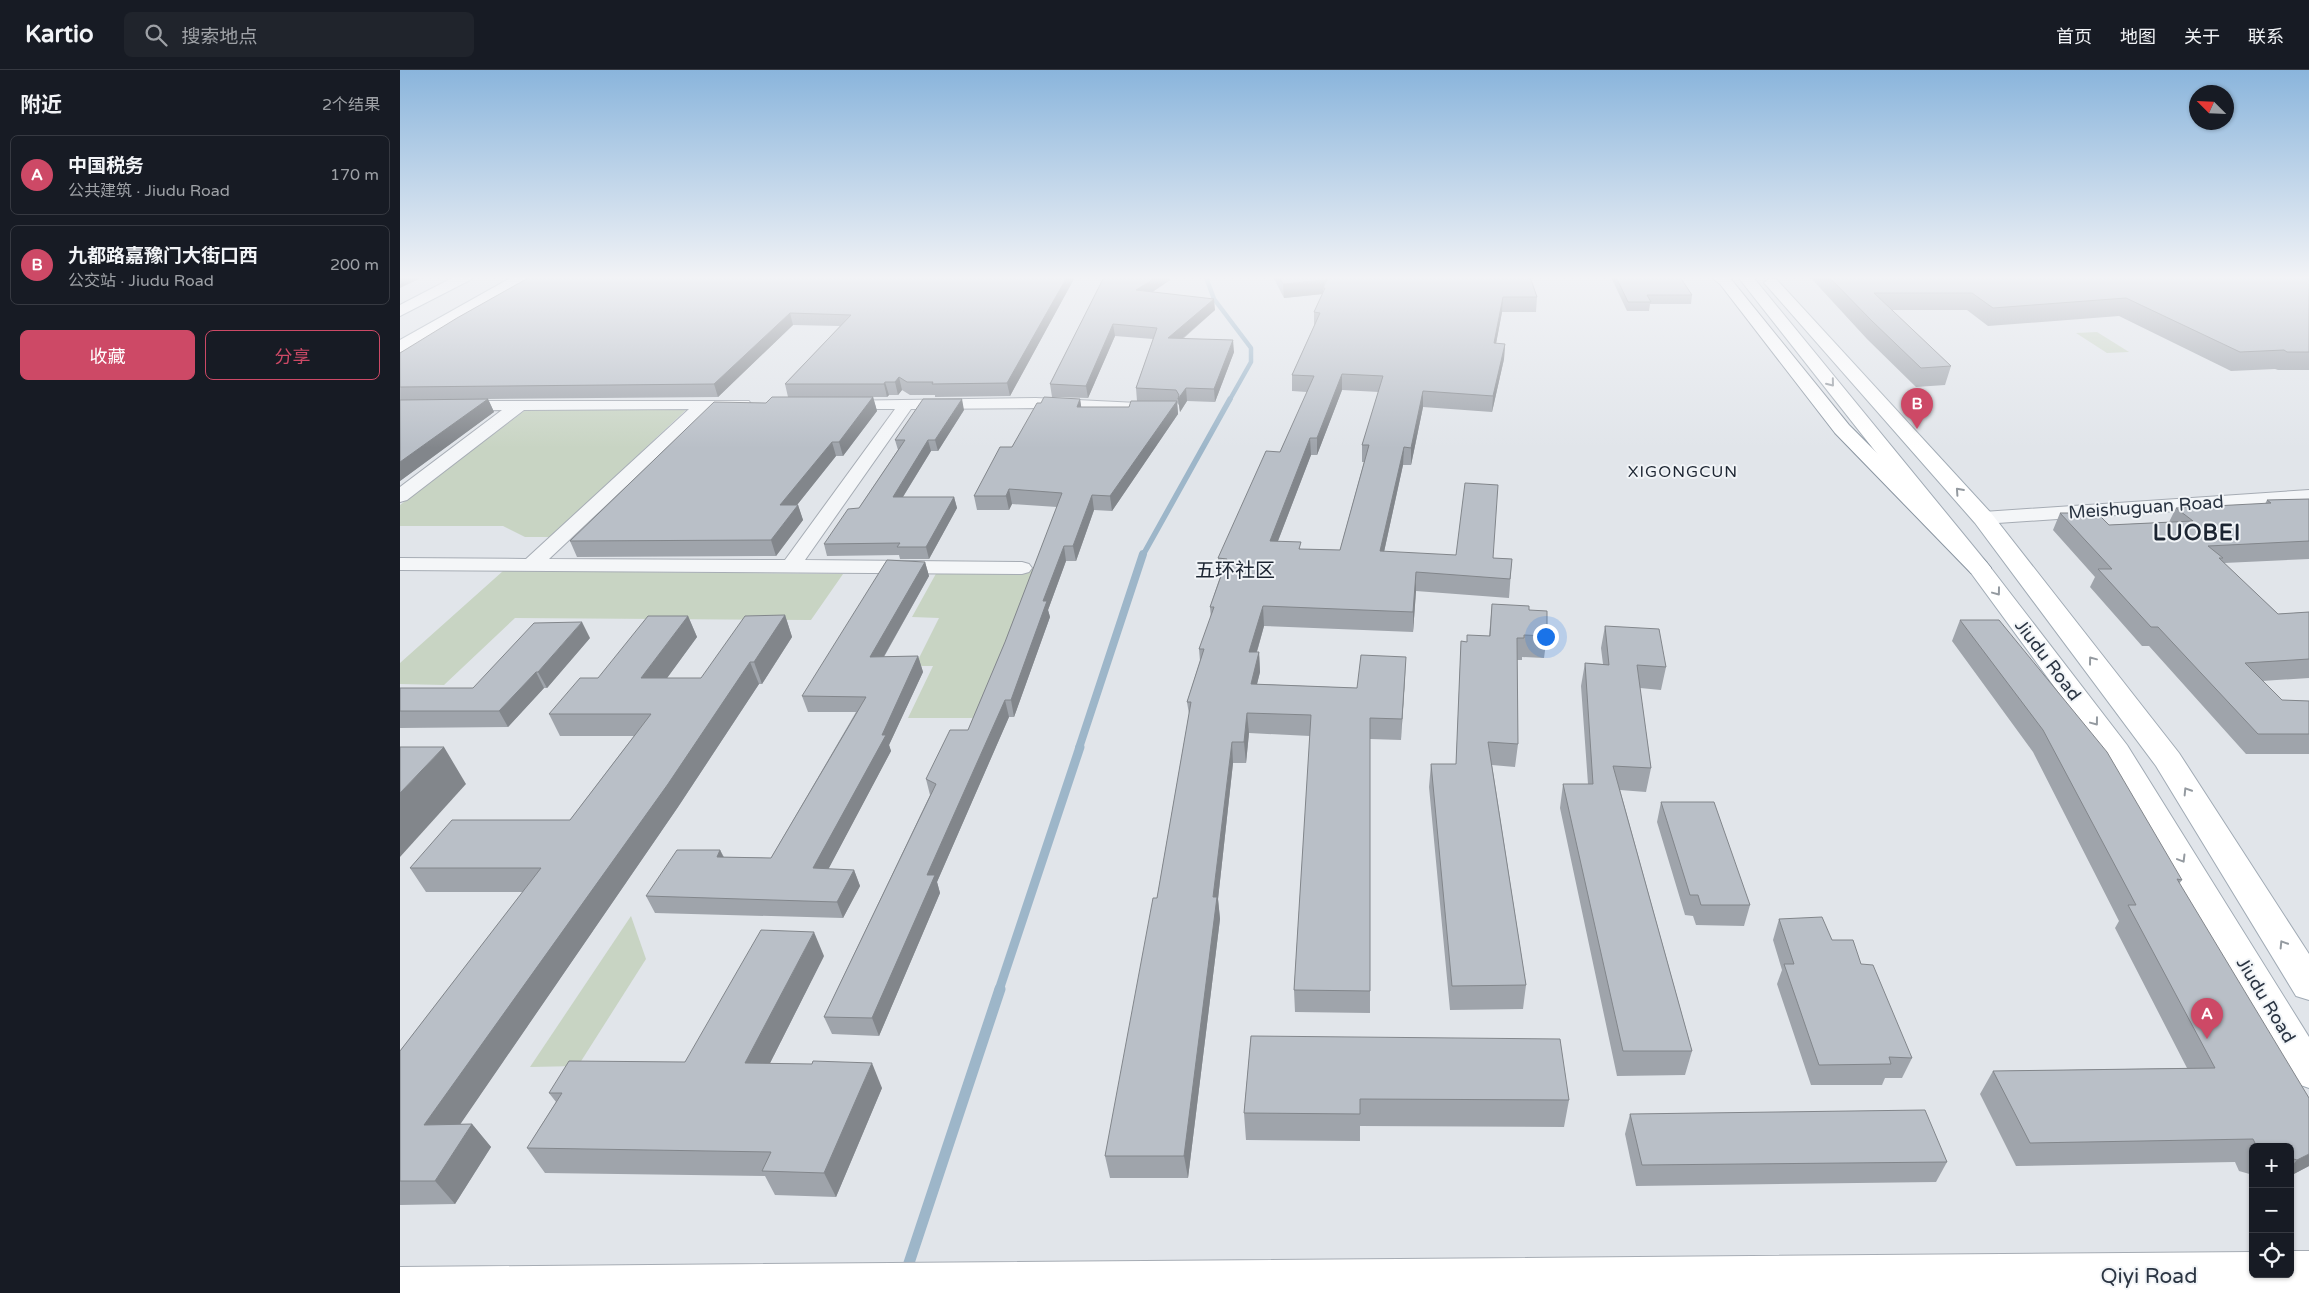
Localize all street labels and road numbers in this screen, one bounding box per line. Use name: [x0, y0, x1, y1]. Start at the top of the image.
street label: Meishuguan Road: [2068, 491, 2224, 523]
street label: Jiudu Road: [2010, 615, 2086, 705]
street label: Jiudu Road: [2232, 953, 2300, 1047]
street label: Qiyi Road: [2101, 1264, 2197, 1289]

